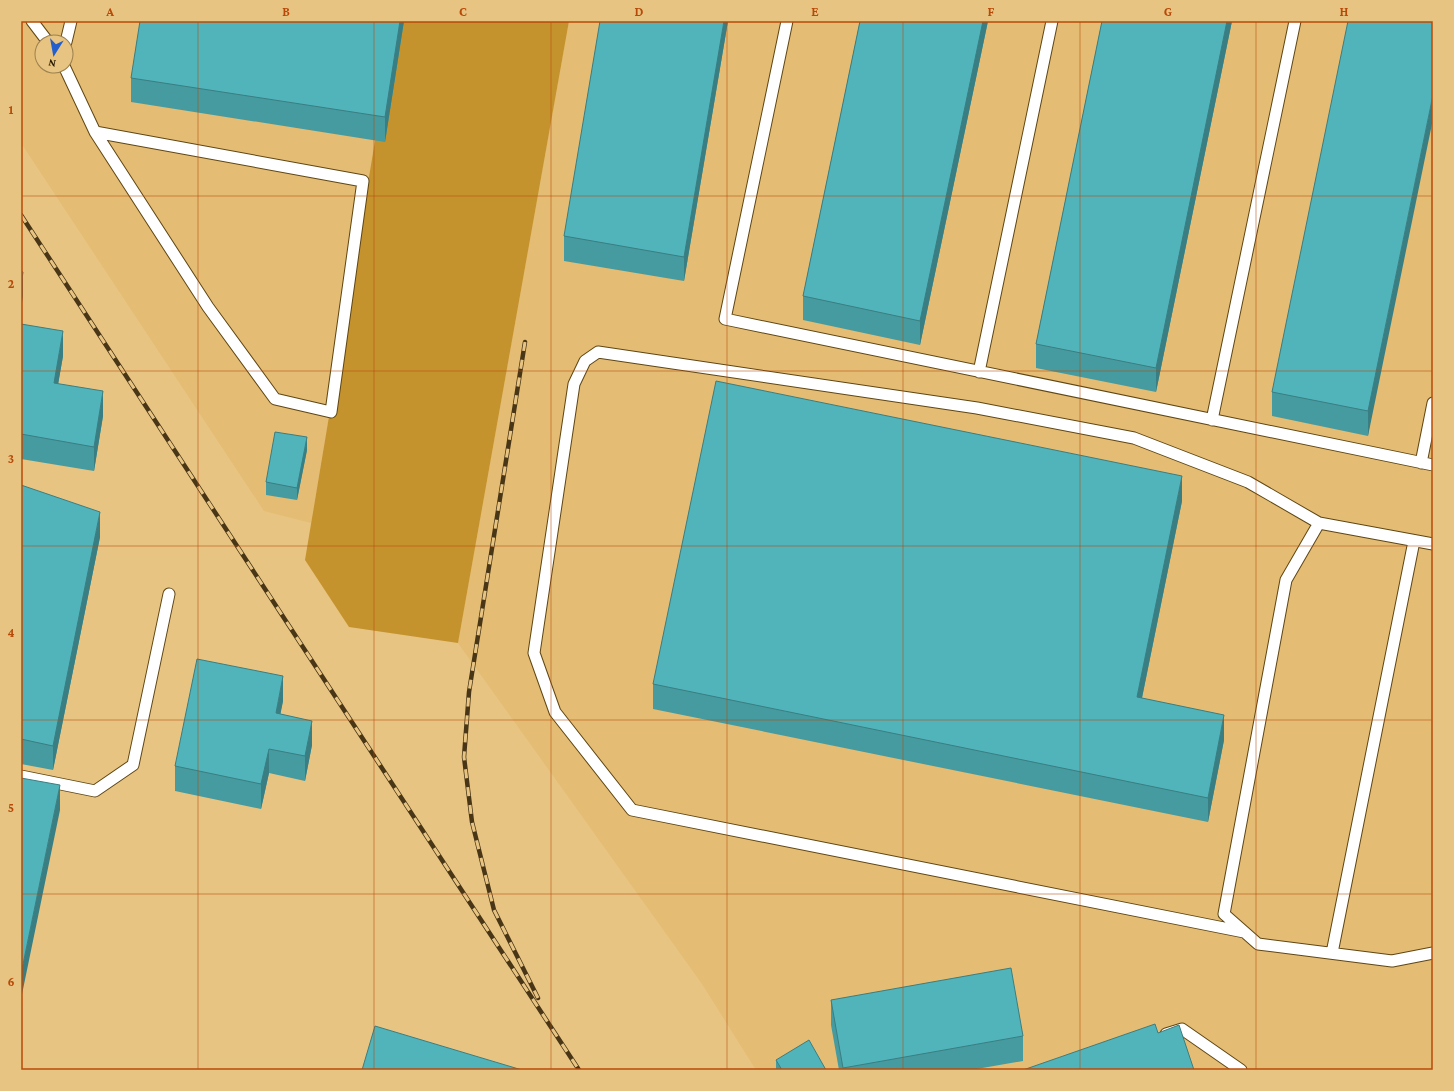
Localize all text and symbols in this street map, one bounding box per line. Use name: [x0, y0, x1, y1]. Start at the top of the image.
text: A: [105, 4, 114, 19]
text: B: [282, 4, 290, 19]
text: C: [459, 4, 467, 19]
text: D: [635, 4, 644, 19]
text: E: [811, 4, 819, 19]
text: F: [988, 4, 995, 19]
text: G: [1164, 4, 1172, 19]
text: H: [1340, 4, 1349, 19]
north arrow: [34, 34, 74, 74]
text: N: [47, 57, 57, 70]
text: 1: [9, 102, 14, 117]
text: 2: [8, 276, 15, 291]
text: 3: [8, 451, 14, 466]
text: 4: [7, 625, 15, 640]
text: 5: [8, 800, 14, 815]
text: 6: [7, 974, 15, 989]

